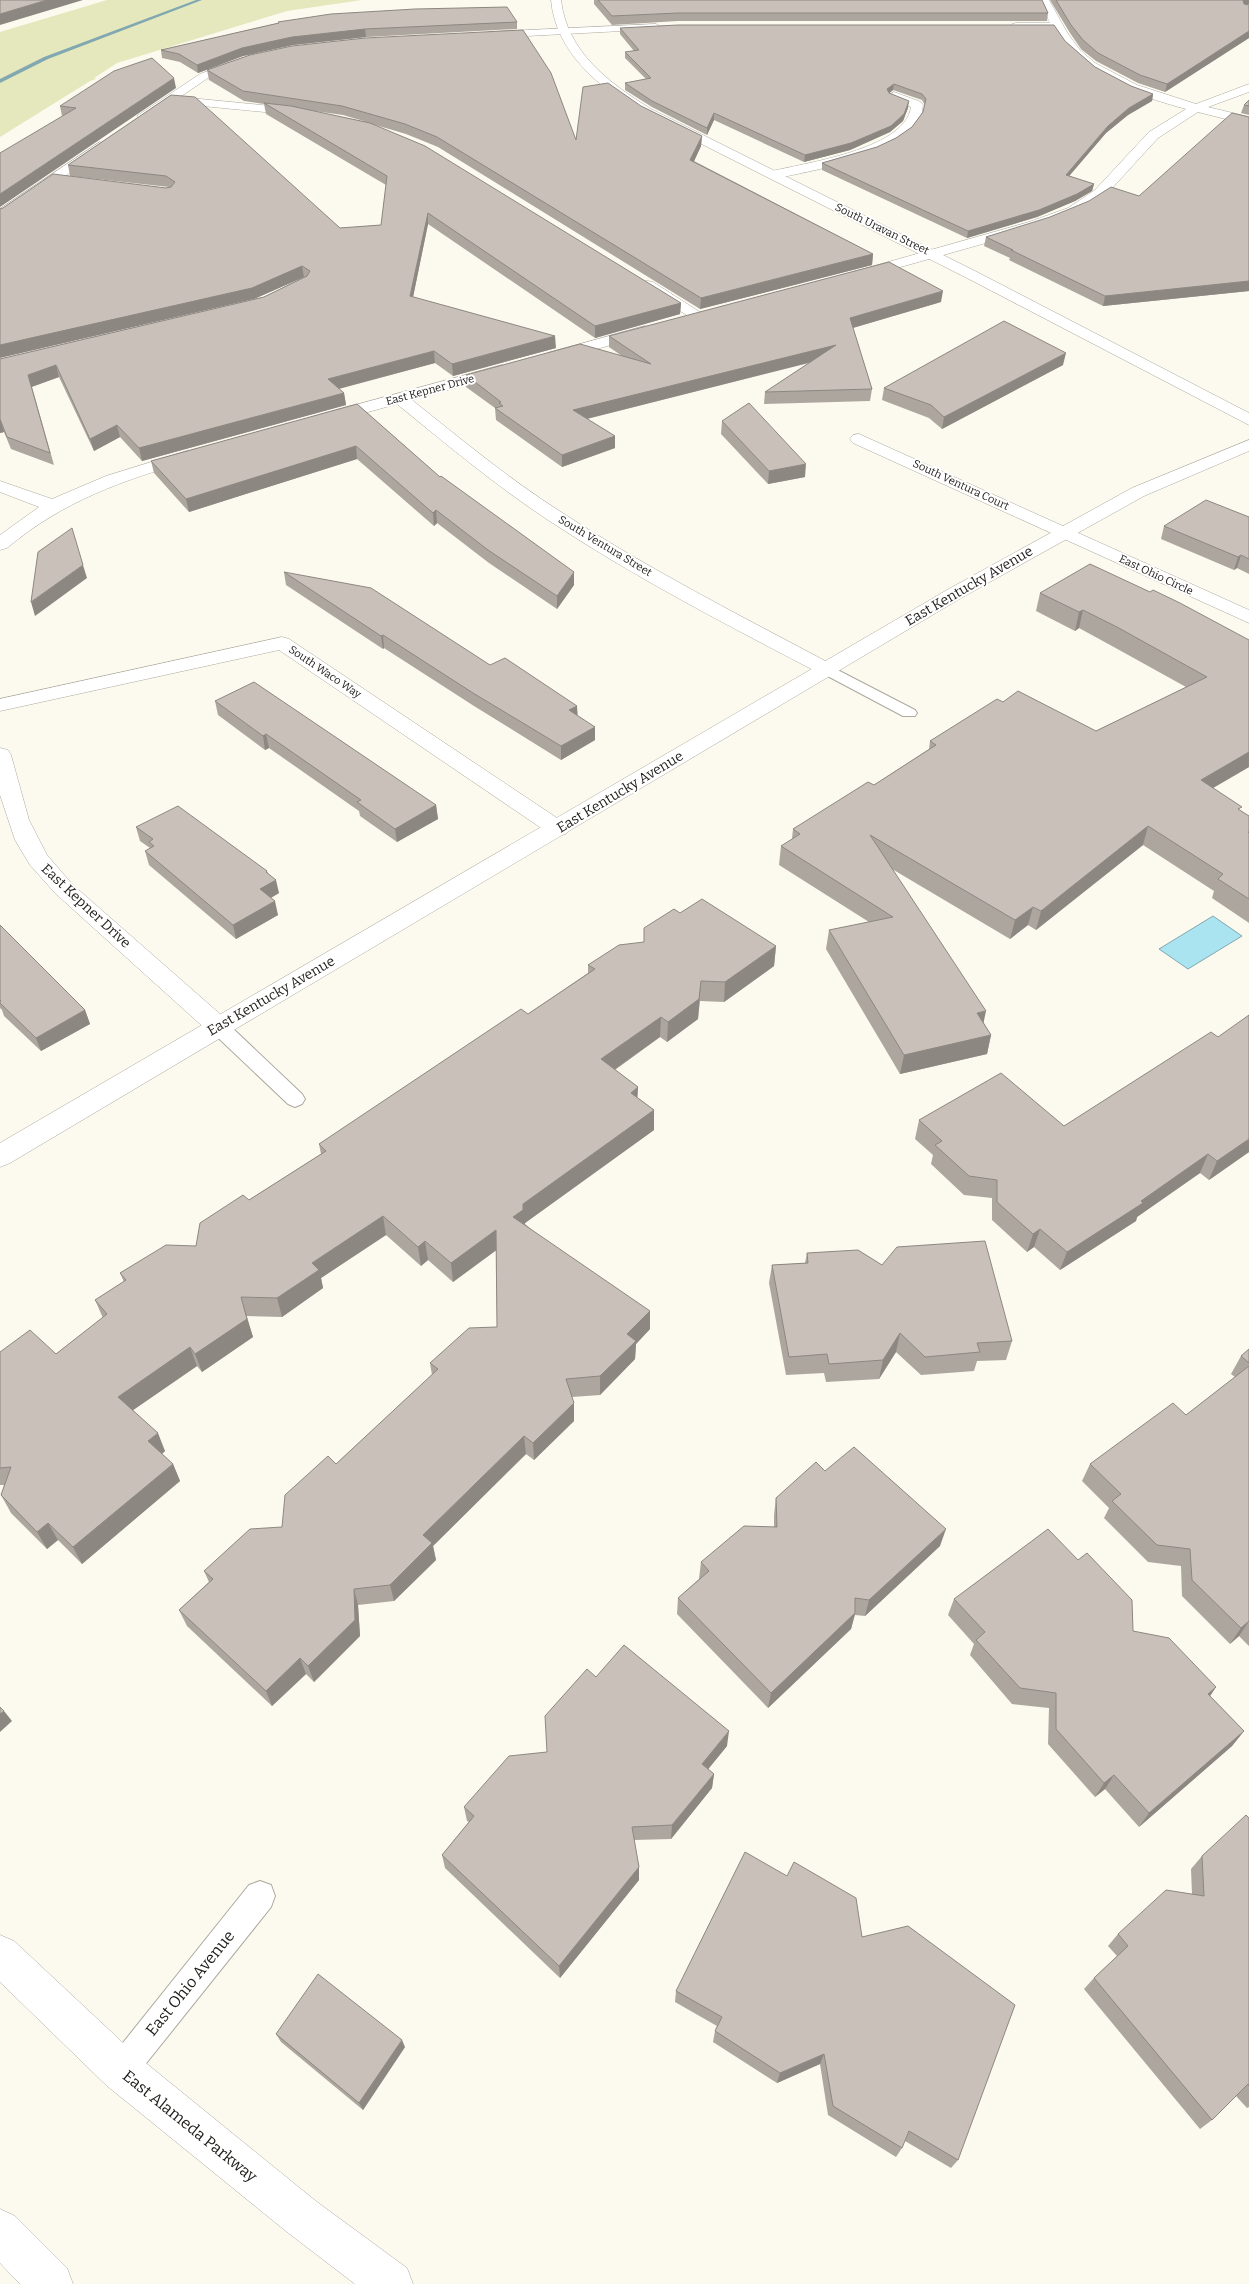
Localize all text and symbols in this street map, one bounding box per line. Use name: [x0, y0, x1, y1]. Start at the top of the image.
street label: South Uravan Street: [833, 201, 931, 257]
street label: East Kepner Drive: [384, 372, 476, 408]
street label: South Ventura Court: [911, 457, 1011, 513]
street label: South Ventura Street: [556, 513, 654, 579]
street label: East Kentucky Avenue: [902, 543, 1036, 629]
street label: East Ohio Circle: [1117, 552, 1195, 598]
street label: South Waco Way: [286, 643, 364, 701]
street label: East Kentucky Avenue: [554, 748, 686, 836]
street label: East Kepner Drive: [38, 860, 134, 952]
street label: East Kentucky Avenue: [204, 953, 338, 1039]
street label: East Ohio Avenue: [142, 1926, 238, 2040]
street label: East Alameda Parkway: [119, 2066, 261, 2186]

